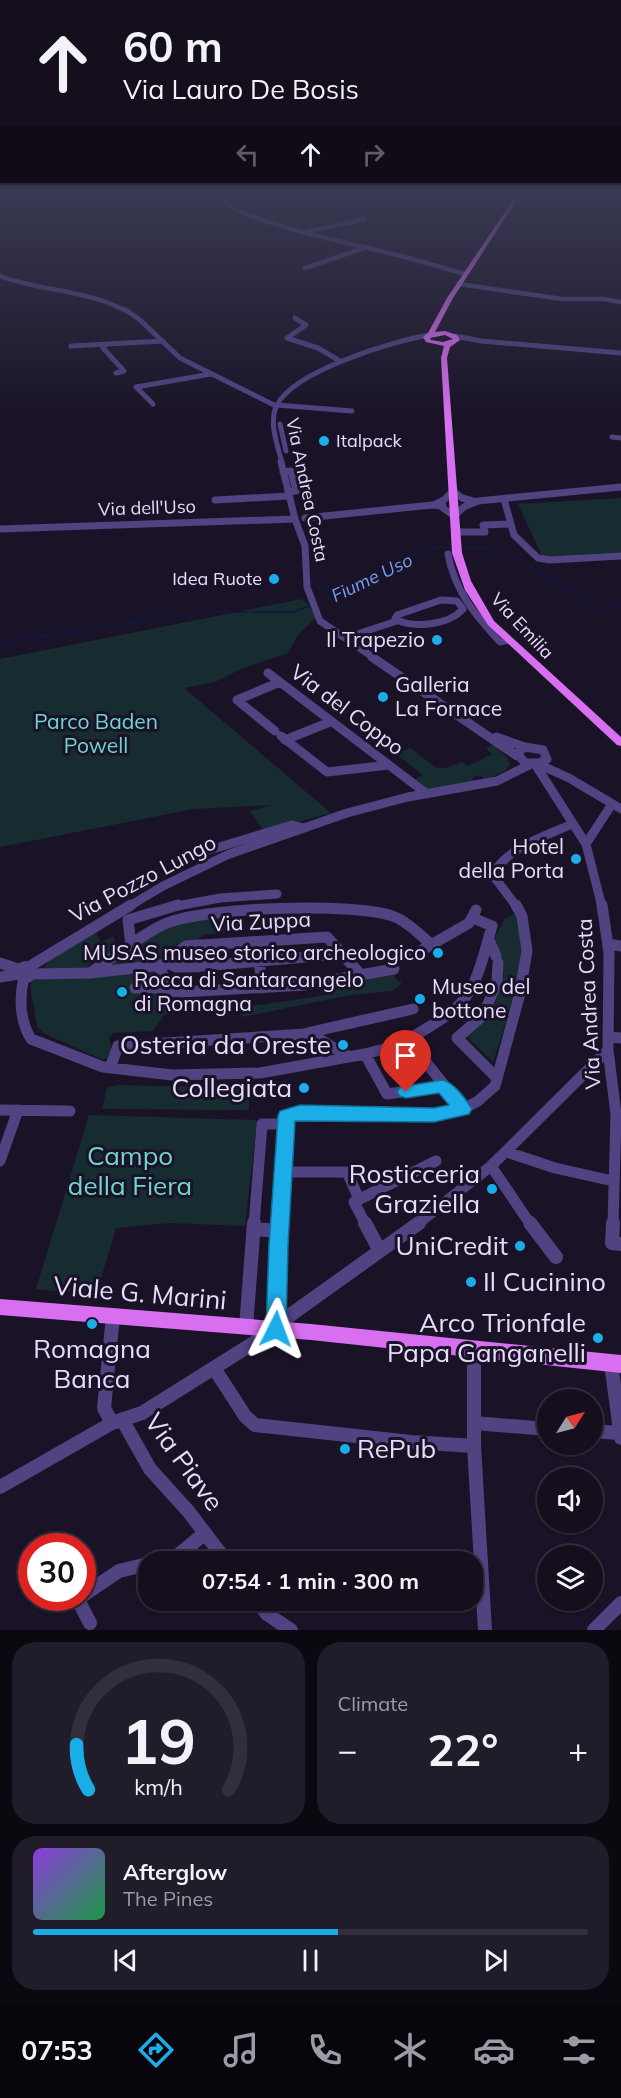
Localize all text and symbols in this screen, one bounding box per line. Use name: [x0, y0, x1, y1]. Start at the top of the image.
text: 60 m: [123, 20, 223, 73]
icon: ahead: [24, 24, 102, 102]
text: Via Lauro De Bosis: [123, 72, 359, 106]
icon: left: [231, 138, 264, 171]
icon: ahead: [294, 138, 327, 171]
icon: right: [357, 138, 390, 171]
street label: Via Andrea Costa: [281, 416, 334, 564]
place label: Italpack: [336, 429, 403, 452]
marker: Italpack: [317, 434, 331, 448]
street label: Via dell'Uso: [98, 494, 196, 521]
water label: Fiume Uso: [327, 548, 416, 607]
place label: Idea Ruote: [172, 567, 262, 590]
marker: Idea Ruote: [267, 572, 281, 586]
street label: Via Emilia: [486, 588, 559, 664]
place label: Il Trapezio: [326, 626, 425, 652]
marker: Il Trapezio: [430, 633, 444, 647]
street label: Via del Coppo: [286, 658, 409, 760]
place label: Galleria La Fornace: [395, 671, 502, 721]
marker: Galleria La Fornace: [376, 690, 390, 704]
park label: Parco Baden Powell: [34, 708, 158, 758]
street label: Via Pozzo Lungo: [65, 829, 220, 928]
place label: Hotel della Porta: [459, 833, 564, 883]
marker: Hotel della Porta: [569, 852, 583, 866]
street label: Via Zuppa: [210, 905, 312, 937]
street label: Via Andrea Costa: [571, 918, 605, 1090]
place label: MUSAS museo storico archeologico: [83, 939, 426, 965]
marker: MUSAS museo storico archeologico: [431, 946, 445, 960]
place label: Rocca di Santarcangelo di Romagna: [134, 966, 364, 1016]
place label: Museo del bottone: [432, 973, 530, 1023]
marker: Rocca di Santarcangelo di Romagna: [115, 985, 129, 999]
marker: Museo del bottone: [413, 992, 427, 1006]
place label: Osteria da Oreste: [120, 1028, 331, 1061]
pin: [380, 1030, 431, 1092]
marker: Osteria da Oreste: [336, 1038, 350, 1052]
icon: arrive: [389, 1039, 422, 1072]
place label: Collegiata: [172, 1071, 292, 1104]
marker: Collegiata: [297, 1081, 311, 1095]
park label: Campo della Fiera: [68, 1139, 192, 1202]
place label: Rosticceria Graziella: [349, 1157, 480, 1220]
marker: Rosticceria Graziella: [485, 1182, 499, 1196]
place label: UniCredit: [396, 1229, 508, 1262]
marker: UniCredit: [513, 1239, 527, 1253]
place label: Il Cucinino: [483, 1265, 606, 1298]
street label: Viale G. Marini: [52, 1268, 228, 1317]
marker: Il Cucinino: [464, 1275, 478, 1289]
position arrow: [244, 1297, 308, 1361]
place label: Arco Trionfale Papa Ganganelli: [387, 1306, 586, 1369]
marker: Romagna Banca: [85, 1317, 99, 1331]
marker: Arco Trionfale Papa Ganganelli: [591, 1331, 605, 1345]
place label: Romagna Banca: [33, 1332, 151, 1395]
north arrow: [537, 1389, 603, 1455]
map controls: [537, 1389, 603, 1611]
street label: Via Piave: [138, 1406, 231, 1517]
place label: RePub: [357, 1432, 436, 1465]
marker: RePub: [338, 1442, 352, 1456]
button: sound: [537, 1467, 603, 1533]
speed limit sign: 30: [18, 1533, 96, 1611]
button: layers: [537, 1545, 603, 1611]
text: 07:54 · 1 min · 300 m: [202, 1567, 419, 1595]
text: Climate: [338, 1691, 408, 1716]
text: 19: [121, 1701, 196, 1780]
text: 22°: [427, 1721, 498, 1777]
text: −: [338, 1729, 357, 1770]
text: +: [568, 1729, 588, 1770]
text: km/h: [134, 1773, 182, 1800]
text: Afterglow: [123, 1858, 227, 1886]
text: The Pines: [123, 1886, 213, 1911]
icon: previous: [109, 1944, 142, 1977]
icon: pause: [294, 1944, 327, 1977]
icon: next: [479, 1944, 512, 1977]
icon: directions: [135, 2029, 177, 2071]
icon: music: [220, 2029, 262, 2071]
icon: phone: [304, 2029, 346, 2071]
icon: climate: [389, 2029, 431, 2071]
icon: car: [473, 2029, 515, 2071]
icon: filters: [558, 2029, 600, 2071]
text: 07:53: [21, 2033, 93, 2067]

